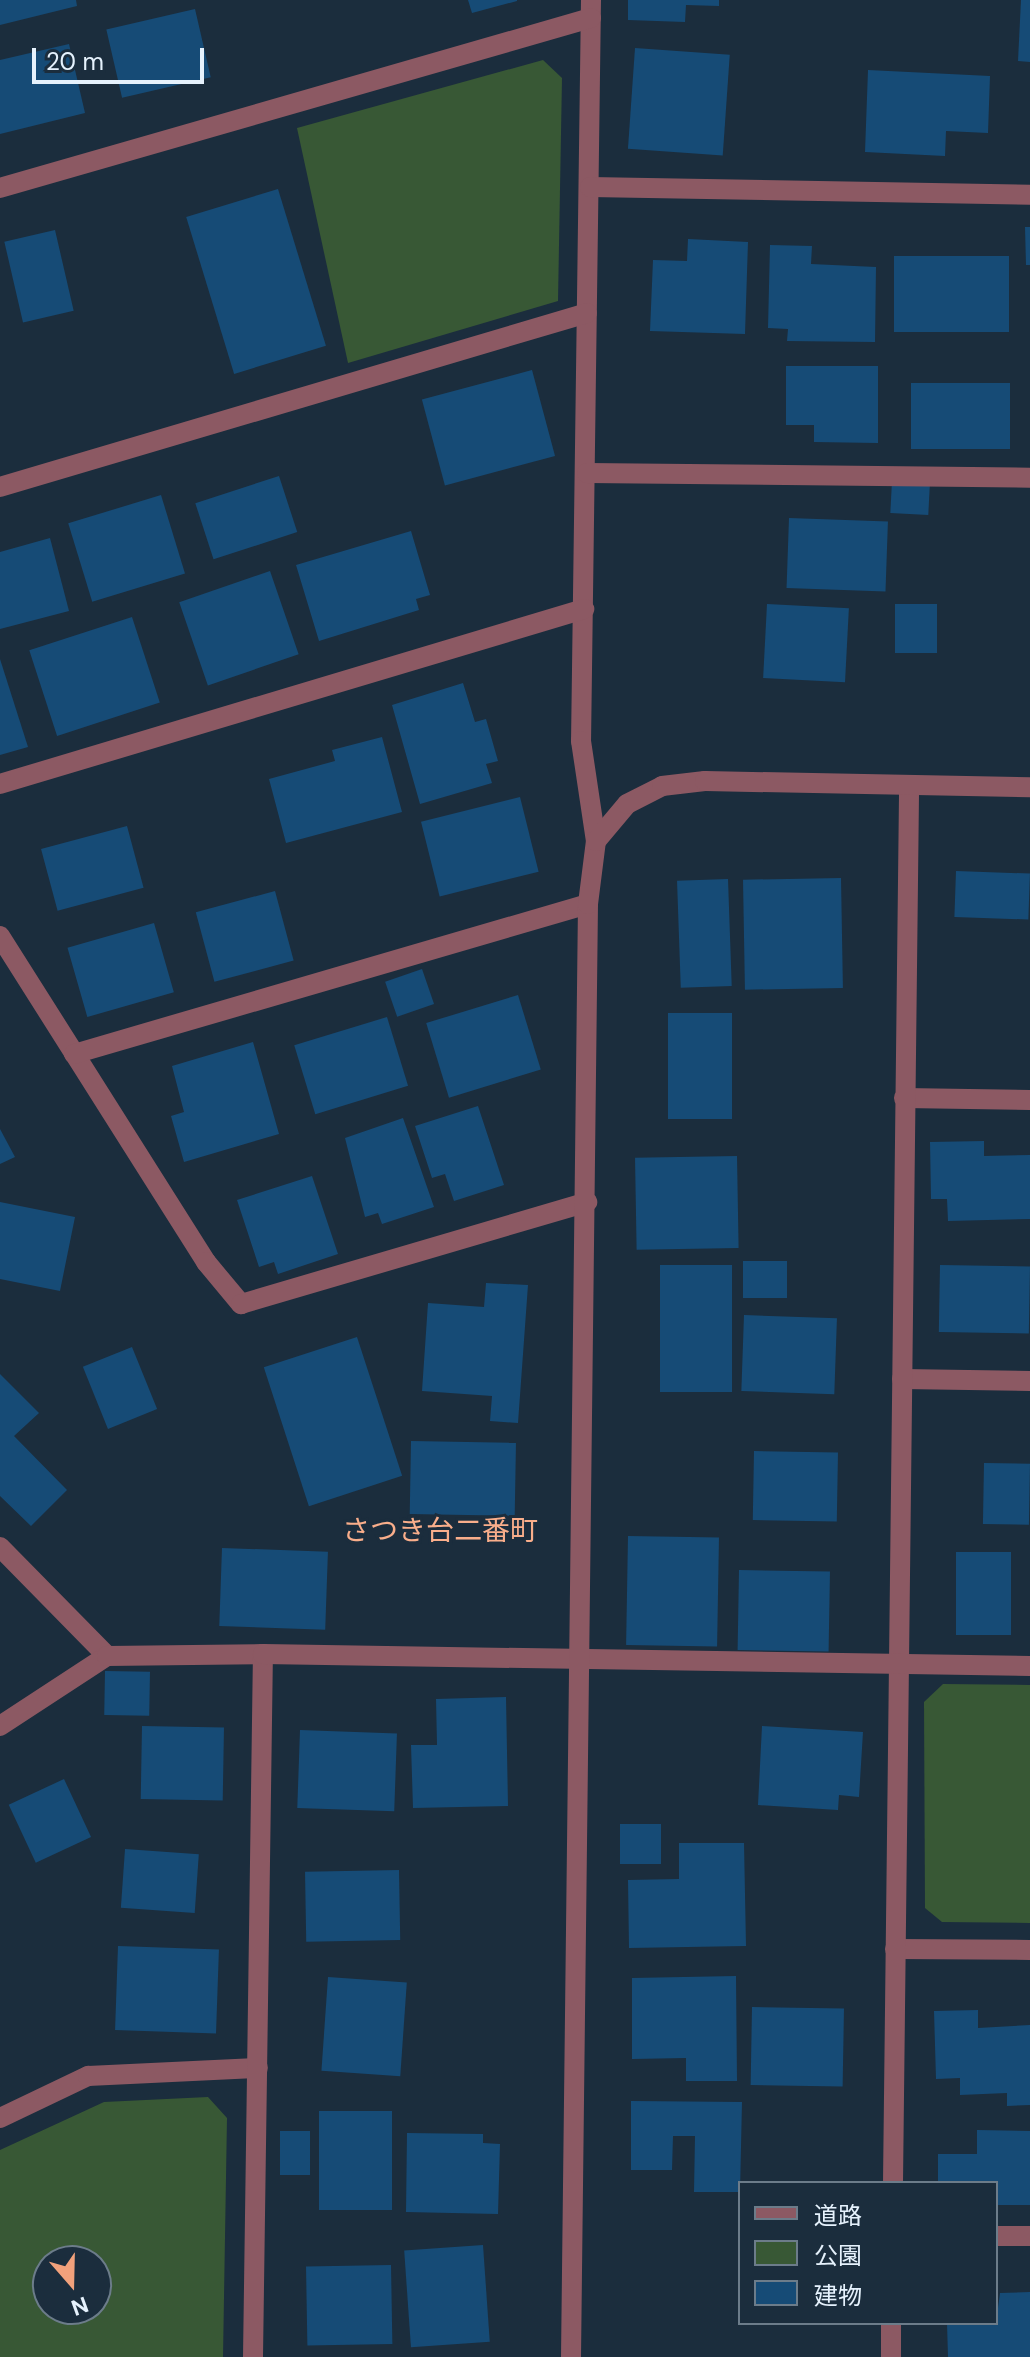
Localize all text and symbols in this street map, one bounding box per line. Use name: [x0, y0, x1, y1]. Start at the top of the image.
scale bar: [36, 32, 208, 82]
text: 20 m: [46, 46, 104, 77]
district label: さつき台二番町: [342, 1514, 538, 1548]
legend: [738, 2181, 998, 2325]
text: 道路: [814, 2200, 862, 2231]
text: 公園: [814, 2240, 862, 2271]
north arrow: [32, 2245, 112, 2325]
text: 建物: [814, 2280, 862, 2311]
text: N: [67, 2290, 92, 2323]

